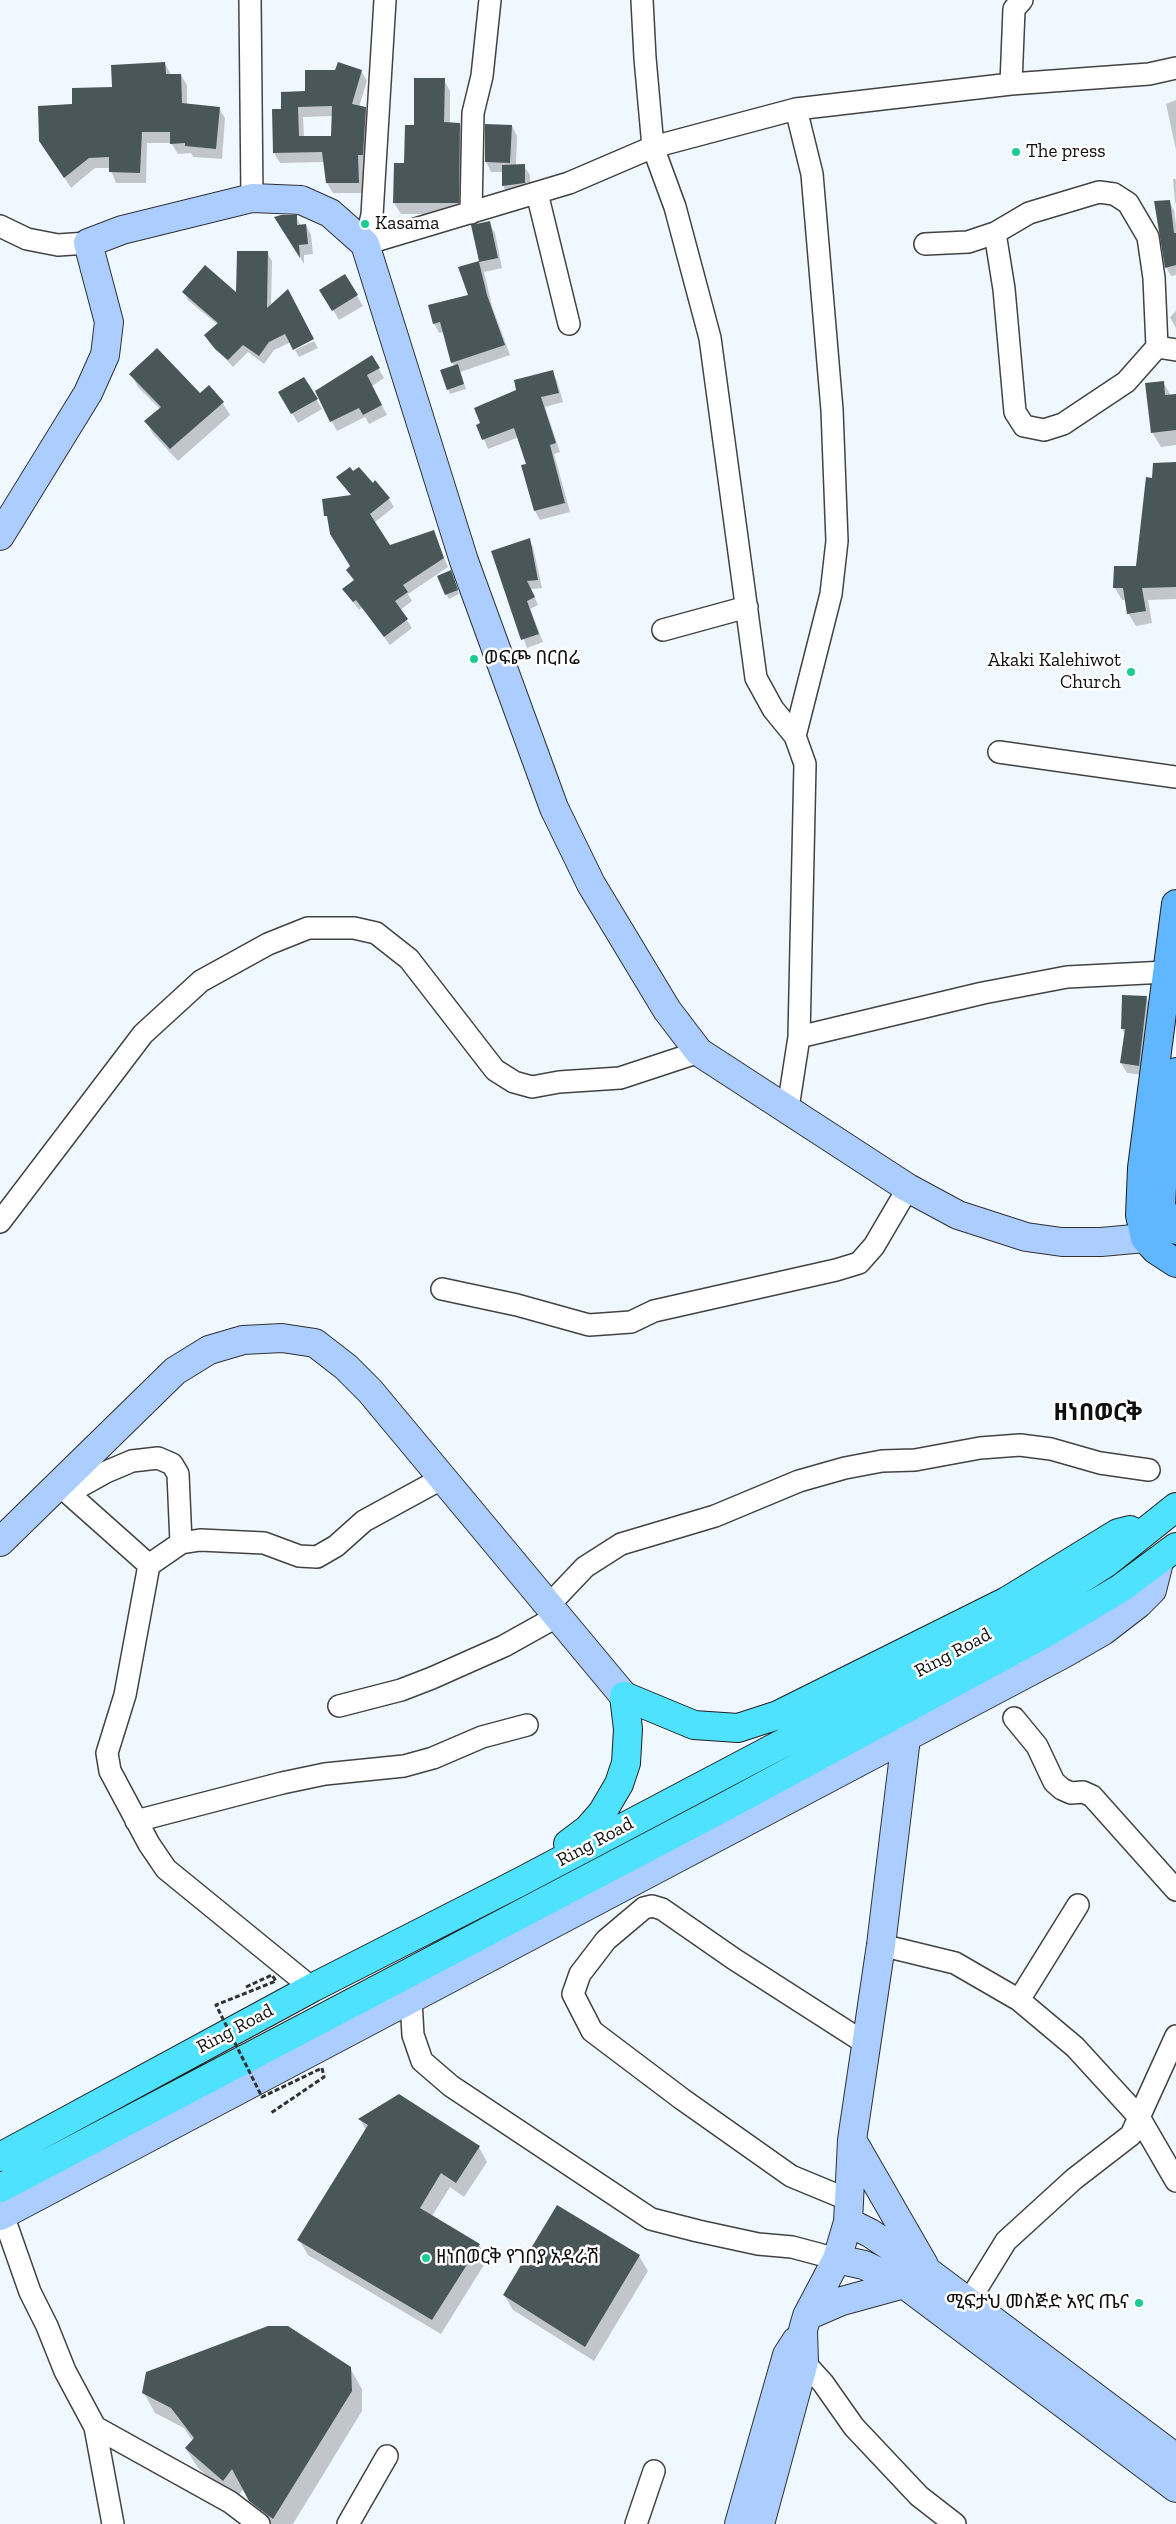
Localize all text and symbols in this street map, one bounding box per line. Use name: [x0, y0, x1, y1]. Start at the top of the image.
place label: The press: [1026, 141, 1106, 163]
marker: The press: [1010, 146, 1022, 158]
place label: Kasama: [375, 213, 439, 235]
marker: Kasama: [359, 218, 371, 230]
place label: ወፍጮ በርበሬ: [484, 648, 580, 670]
place label: Akaki Kalehiwot Church: [988, 650, 1121, 694]
marker: ወፍጮ በርበሬ: [468, 653, 480, 665]
marker: Akaki Kalehiwot Church: [1125, 666, 1137, 678]
district label: ዘነበወርቅ: [1054, 1399, 1142, 1427]
street label: Ring Road: [911, 1623, 995, 1683]
street label: Ring Road: [553, 1812, 637, 1872]
street label: Ring Road: [193, 1999, 277, 2059]
place label: ዘነበወርቅ የገበያ አዳራሽ: [436, 2247, 599, 2269]
marker: ዘነበወርቅ የገበያ አዳራሽ: [420, 2252, 432, 2264]
place label: ሚፍታህ መስጅድ አየር ጤና: [946, 2292, 1129, 2314]
marker: ሚፍታህ መስጅድ አየር ጤና: [1133, 2297, 1145, 2309]

